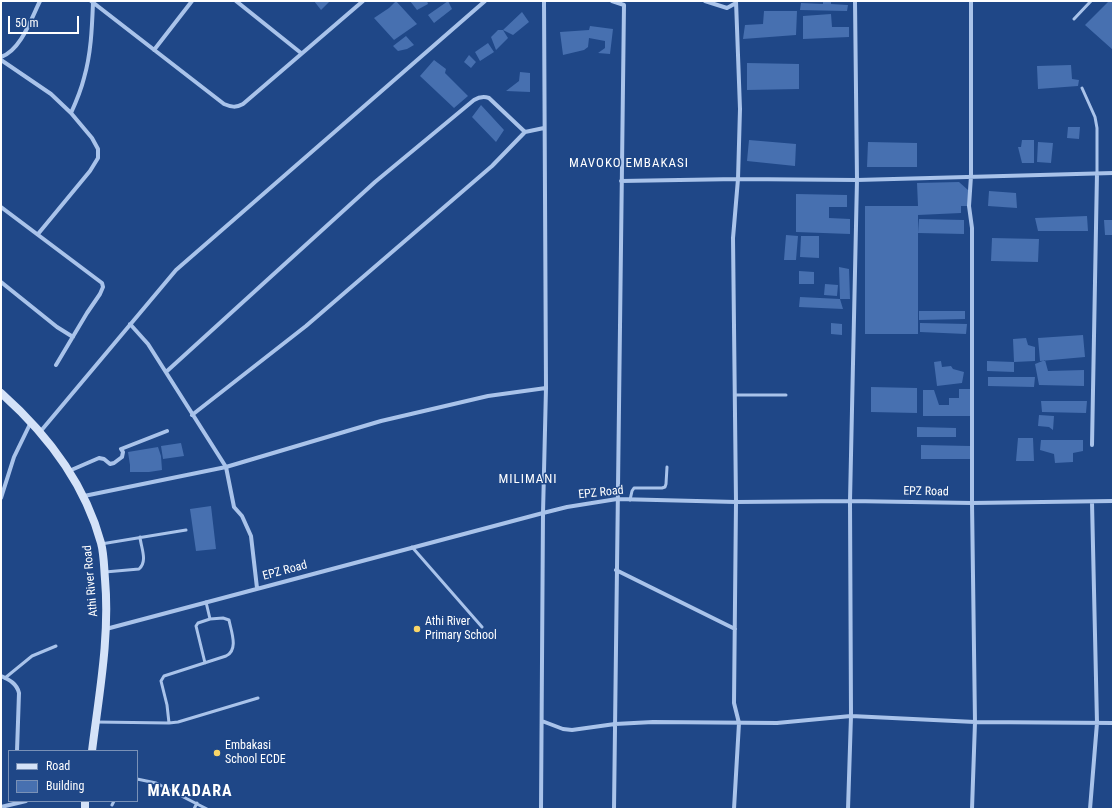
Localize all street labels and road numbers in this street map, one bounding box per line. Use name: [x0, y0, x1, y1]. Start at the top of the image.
street label: EPZ Road: [578, 483, 624, 503]
street label: EPZ Road: [903, 484, 949, 500]
street label: Athi River Road: [81, 545, 101, 617]
street label: EPZ Road: [261, 558, 309, 584]

